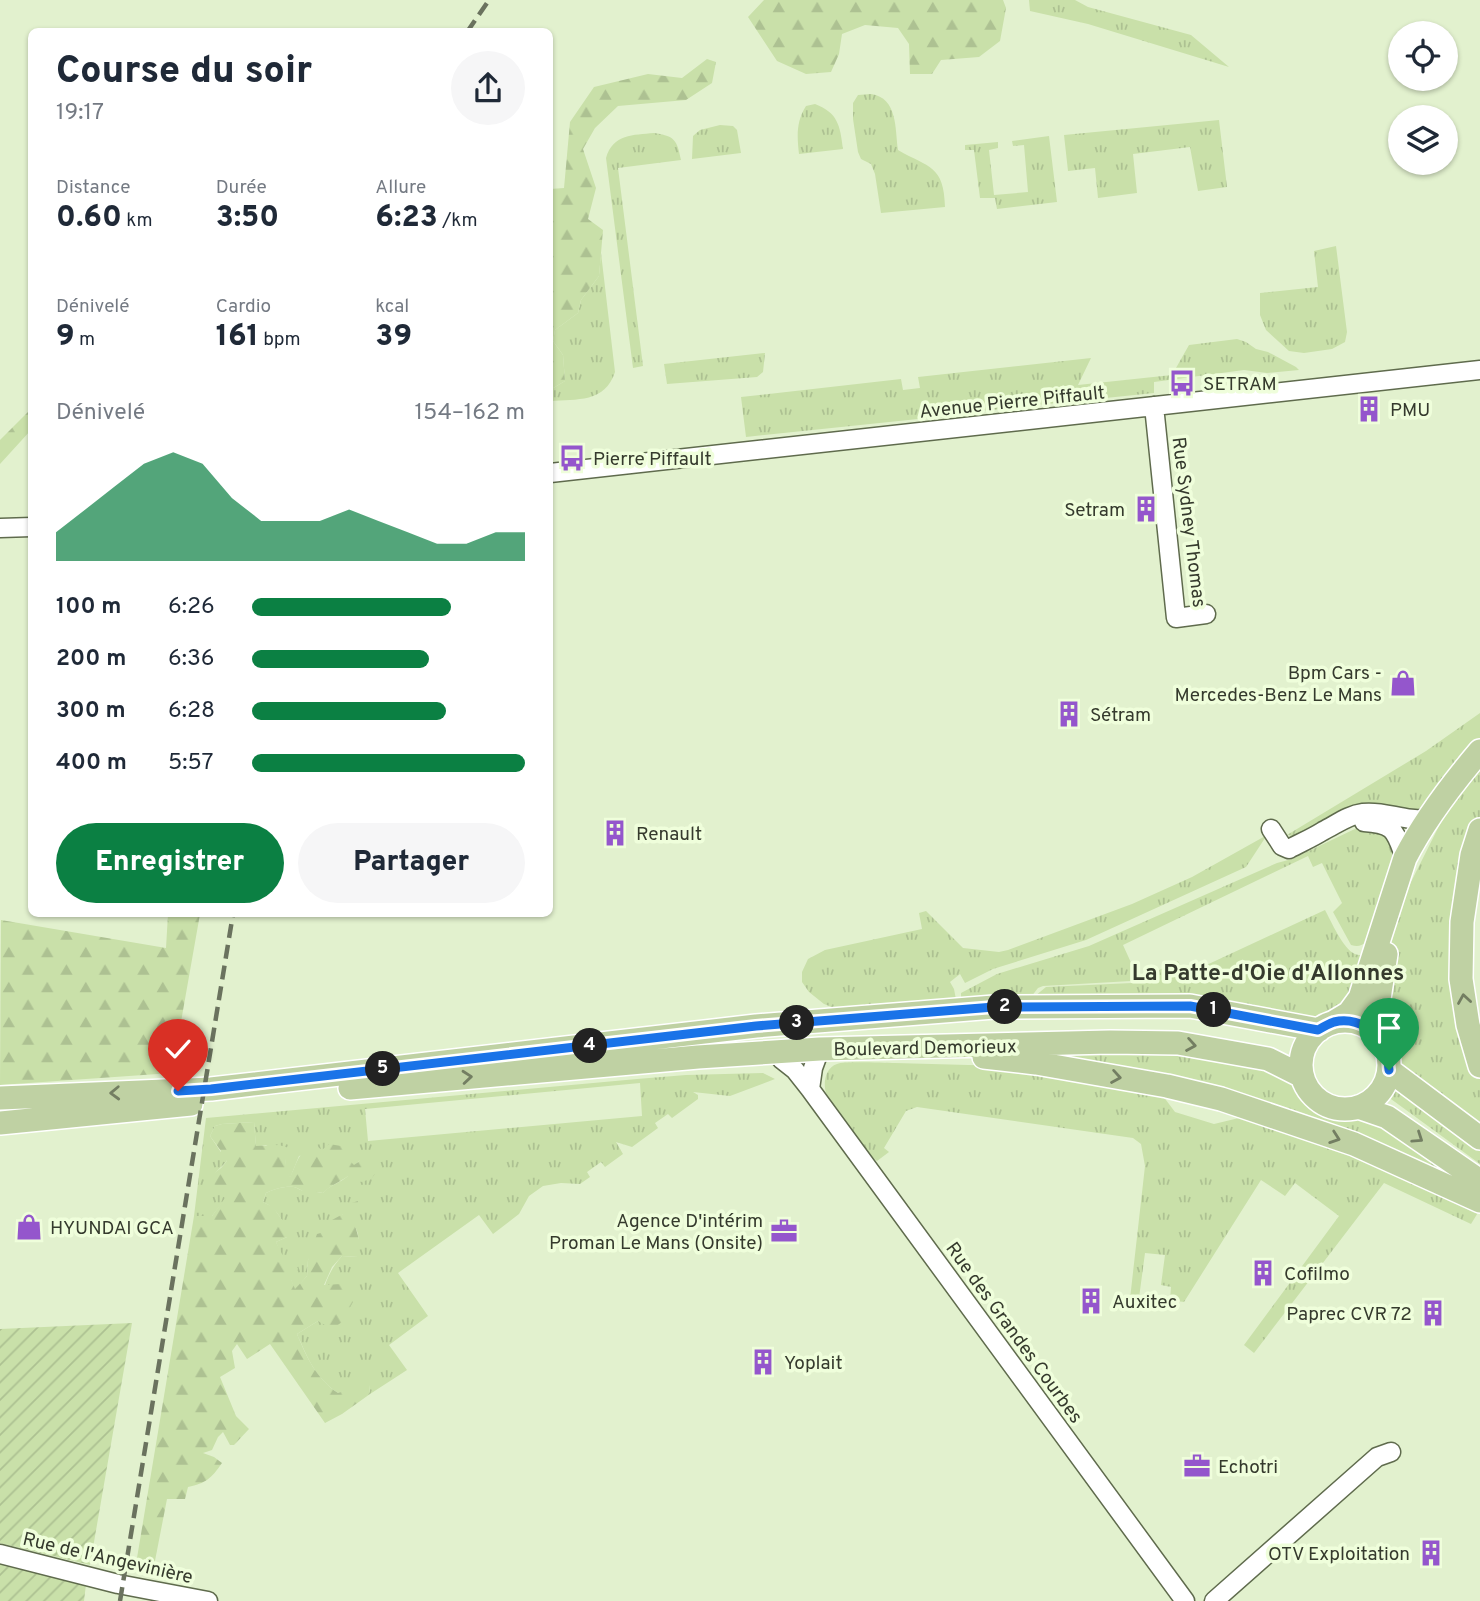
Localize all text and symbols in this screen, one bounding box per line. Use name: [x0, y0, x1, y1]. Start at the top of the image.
map controls: [1388, 21, 1458, 175]
button: locate: [1388, 21, 1458, 91]
text: Course du soir: [56, 48, 312, 97]
button: share: [451, 51, 525, 125]
text: 19:17: [56, 99, 104, 128]
button: layers: [1388, 105, 1458, 175]
text: Distance: [56, 176, 131, 200]
text: Durée: [216, 176, 267, 200]
text: Allure: [375, 176, 426, 200]
text: 0.60: [56, 200, 122, 237]
text: 3:50: [216, 200, 279, 237]
text: 6:23: [375, 200, 438, 237]
text: km: [122, 209, 153, 233]
text: /km: [438, 209, 478, 233]
text: Dénivelé: [56, 295, 130, 319]
text: Cardio: [216, 295, 271, 319]
text: kcal: [375, 295, 409, 319]
text: 9: [56, 319, 75, 356]
text: 161: [216, 319, 259, 356]
text: 39: [375, 319, 412, 356]
text: m: [75, 328, 95, 352]
text: bpm: [259, 328, 301, 352]
bus stop icon: SETRAM: [1167, 368, 1197, 398]
place label: SETRAM: [1203, 373, 1277, 397]
street label: Avenue Pierre Piffault: [918, 381, 1106, 425]
building icon: PMU: [1354, 394, 1384, 424]
text: Dénivelé: [56, 399, 145, 428]
text: 154–162 m: [414, 399, 525, 428]
place label: PMU: [1390, 399, 1430, 423]
street label: Rue Sydney Thomas: [1166, 436, 1210, 609]
bus stop icon: Pierre Piffault: [557, 443, 587, 473]
place label: Pierre Piffault: [593, 448, 712, 472]
building icon: Setram: [1131, 494, 1161, 524]
place label: Setram: [1064, 499, 1125, 523]
text: 100 m: [56, 593, 121, 622]
text: 6:26: [168, 593, 215, 622]
text: 200 m: [56, 645, 126, 674]
text: 6:36: [168, 645, 214, 674]
place label: Bpm Cars - Mercedes-Benz Le Mans: [1174, 662, 1382, 708]
shop icon: Bpm Cars - Mercedes-Benz Le Mans: [1388, 668, 1418, 698]
text: 300 m: [56, 697, 126, 726]
text: 6:28: [168, 697, 215, 726]
building icon: Sétram: [1054, 699, 1084, 729]
place label: Sétram: [1090, 704, 1151, 728]
text: 400 m: [56, 749, 127, 778]
text: 5:57: [168, 749, 214, 778]
building icon: Renault: [600, 818, 630, 848]
button: Enregistrer: [56, 823, 284, 903]
button: Partager: [298, 823, 525, 903]
place label: Renault: [636, 823, 702, 847]
district label: La Patte-d'Oie d'Allonnes: [1132, 960, 1404, 989]
pin: 2: [988, 990, 1023, 1024]
pin: 1: [1196, 992, 1232, 1028]
text: 2: [999, 994, 1010, 1018]
one-way arrow: [1457, 994, 1472, 1005]
text: 1: [1210, 997, 1217, 1021]
pin: [1359, 998, 1419, 1070]
pin: 3: [780, 1006, 814, 1040]
icon: arrive: [1370, 1009, 1408, 1047]
text: 3: [791, 1010, 802, 1034]
pin: [148, 1019, 208, 1091]
pin: 4: [572, 1028, 608, 1064]
icon: check: [159, 1030, 197, 1068]
text: 4: [583, 1033, 596, 1057]
street label: Boulevard Demorieux: [833, 1035, 1017, 1063]
one-way arrow: [1185, 1037, 1197, 1052]
pin: 5: [366, 1052, 400, 1086]
text: 5: [377, 1056, 388, 1080]
one-way arrow: [1110, 1069, 1122, 1084]
one-way arrow: [461, 1070, 472, 1085]
one-way arrow: [110, 1086, 121, 1101]
one-way arrow: [1328, 1130, 1340, 1144]
one-way arrow: [1411, 1130, 1424, 1143]
place label: Agence D'intérim Proman Le Mans (Onsite): [549, 1210, 763, 1256]
shop icon: HYUNDAI GCA: [14, 1212, 44, 1242]
office icon: Agence D'intérim Proman Le Mans (Onsite): [769, 1216, 799, 1246]
place label: HYUNDAI GCA: [50, 1217, 174, 1241]
street label: Rue des Grandes Courbes: [940, 1238, 1087, 1428]
building icon: Cofilmo: [1248, 1258, 1278, 1288]
place label: Cofilmo: [1284, 1263, 1350, 1287]
building icon: Auxitec: [1076, 1286, 1106, 1316]
place label: Auxitec: [1112, 1291, 1177, 1315]
building icon: Paprec CVR 72: [1418, 1298, 1448, 1328]
place label: Paprec CVR 72: [1286, 1303, 1412, 1327]
building icon: Yoplait: [748, 1347, 778, 1377]
place label: Yoplait: [784, 1352, 843, 1376]
office icon: Echotri: [1182, 1451, 1212, 1481]
place label: Echotri: [1218, 1456, 1278, 1480]
street label: Rue de l'Angevinière: [20, 1528, 195, 1590]
building icon: OTV Exploitation: [1416, 1538, 1446, 1568]
place label: OTV Exploitation: [1268, 1543, 1410, 1567]

